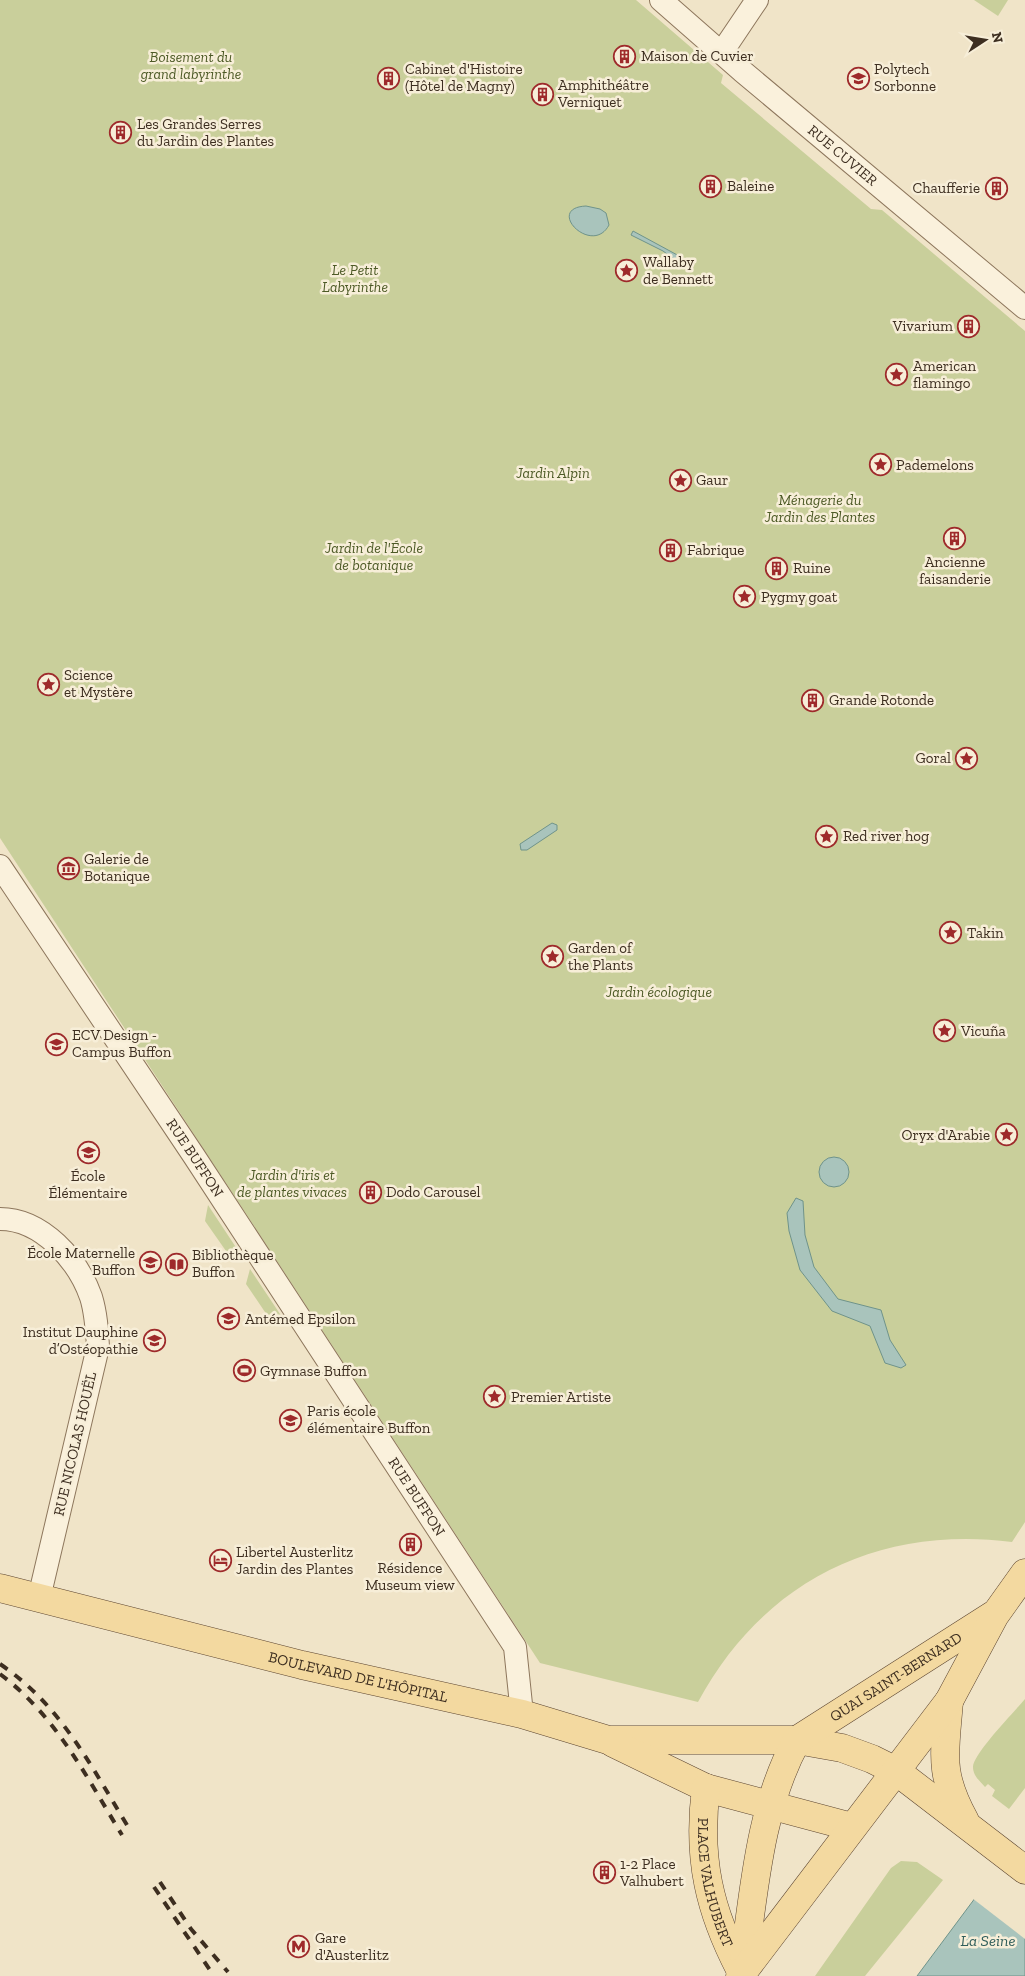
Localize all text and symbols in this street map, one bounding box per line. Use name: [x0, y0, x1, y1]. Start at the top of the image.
north arrow: [960, 15, 1010, 65]
text: N: [988, 30, 1007, 45]
building icon: Maison de Cuvier: [613, 44, 637, 68]
place label: Maison de Cuvier: [641, 47, 754, 65]
park label: Boisement du grand labyrinthe: [141, 48, 241, 83]
place label: Cabinet d'Histoire (Hôtel de Magny): [405, 60, 523, 95]
place label: Polytech Sorbonne: [874, 60, 936, 95]
building icon: Cabinet d'Histoire (Hôtel de Magny): [377, 66, 401, 90]
school or university icon: Polytech Sorbonne: [846, 66, 870, 90]
place label: Amphithéâtre Verniquet: [557, 76, 649, 111]
building icon: Amphithéâtre Verniquet: [530, 82, 554, 106]
place label: Les Grandes Serres du Jardin des Plantes: [137, 115, 274, 150]
building icon: Les Grandes Serres du Jardin des Plantes: [109, 121, 133, 145]
street label: RUE CUVIER: [804, 121, 882, 190]
building icon: Baleine: [699, 174, 723, 198]
building icon: Chaufferie: [984, 176, 1008, 200]
place label: Baleine: [727, 177, 774, 195]
place label: Chaufferie: [913, 179, 980, 197]
place label: Wallaby de Bennett: [643, 253, 714, 288]
place icon: Wallaby de Bennett: [615, 259, 639, 283]
park label: Le Petit Labyrinthe: [322, 261, 388, 296]
building icon: Vivarium: [957, 314, 981, 338]
place label: Vivarium: [892, 317, 953, 335]
place label: American flamingo: [913, 357, 976, 392]
place icon: American flamingo: [885, 363, 909, 387]
place icon: Pademelons: [868, 453, 892, 477]
place label: Pademelons: [896, 456, 974, 474]
park label: Jardin Alpin: [515, 464, 590, 482]
place icon: Gaur: [668, 468, 692, 492]
place label: Gaur: [696, 471, 728, 489]
park label: Ménagerie du Jardin des Plantes: [764, 491, 875, 526]
building icon: Ancienne faisanderie: [943, 527, 967, 551]
building icon: Fabrique: [659, 538, 683, 562]
park label: Jardin de l'École de botanique: [324, 539, 423, 574]
place label: Fabrique: [687, 541, 744, 559]
place label: Ancienne faisanderie: [919, 553, 991, 588]
building icon: Ruine: [765, 556, 789, 580]
place label: Ruine: [793, 559, 831, 577]
place icon: Pygmy goat: [733, 585, 757, 609]
place label: Pygmy goat: [761, 588, 838, 606]
place label: Science et Mystère: [64, 666, 133, 701]
place icon: Science et Mystère: [36, 672, 60, 696]
building icon: Grande Rotonde: [801, 688, 825, 712]
place label: Grande Rotonde: [829, 691, 934, 709]
place icon: Goral: [955, 746, 979, 770]
place label: Goral: [915, 749, 951, 767]
place icon: Red river hog: [815, 824, 839, 848]
place label: Red river hog: [843, 827, 929, 845]
place label: Galerie de Botanique: [84, 850, 150, 885]
museum icon: Galerie de Botanique: [56, 856, 80, 880]
place icon: Takin: [939, 921, 963, 945]
place label: Takin: [967, 924, 1004, 942]
place label: Garden of the Plants: [568, 939, 633, 974]
place icon: Garden of the Plants: [540, 945, 564, 969]
park label: Jardin écologique: [605, 983, 712, 1001]
place icon: Vicuña: [933, 1019, 957, 1043]
place label: Vicuña: [960, 1022, 1006, 1040]
place label: ECV Design - Campus Buffon: [72, 1026, 172, 1061]
school or university icon: ECV Design - Campus Buffon: [44, 1032, 68, 1056]
street label: RUE BUFFON: [163, 1115, 227, 1201]
place icon: Oryx d'Arabie: [994, 1123, 1018, 1147]
place label: Oryx d'Arabie: [901, 1126, 990, 1144]
school or university icon: École Élémentaire: [76, 1141, 100, 1165]
park label: Jardin d'iris et de plantes vivaces: [237, 1166, 347, 1201]
place label: École Élémentaire: [49, 1167, 127, 1202]
building icon: Dodo Carousel: [358, 1180, 382, 1204]
place label: Dodo Carousel: [386, 1183, 481, 1201]
place label: École Maternelle Buffon: [27, 1244, 135, 1279]
place label: Bibliothèque Buffon: [192, 1246, 274, 1281]
school or university icon: École Maternelle Buffon: [139, 1250, 163, 1274]
library icon: Bibliothèque Buffon: [164, 1252, 188, 1276]
school or university icon: Antémed Epsilon: [217, 1307, 241, 1331]
place label: Antémed Epsilon: [245, 1310, 356, 1328]
place label: Institut Dauphine d’Ostéopathie: [23, 1323, 138, 1358]
school or university icon: Institut Dauphine d’Ostéopathie: [142, 1329, 166, 1353]
sports icon: Gymnase Buffon: [232, 1359, 256, 1383]
place label: Gymnase Buffon: [260, 1362, 367, 1380]
street label: RUE NICOLAS HOUËL: [50, 1370, 100, 1518]
place icon: Premier Artiste: [483, 1385, 507, 1409]
place label: Premier Artiste: [511, 1388, 611, 1406]
place label: Paris école élémentaire Buffon: [307, 1402, 431, 1437]
school or university icon: Paris école élémentaire Buffon: [279, 1408, 303, 1432]
street label: RUE BUFFON: [384, 1454, 449, 1540]
building icon: Résidence Museum view: [398, 1533, 422, 1557]
place label: Libertel Austerlitz Jardin des Plantes: [236, 1543, 353, 1578]
hotel icon: Libertel Austerlitz Jardin des Plantes: [208, 1549, 232, 1573]
place label: Résidence Museum view: [365, 1559, 455, 1594]
street label: QUAI SAINT-BERNARD: [827, 1628, 965, 1726]
street label: BOULEVARD DE L'HÔPITAL: [266, 1648, 449, 1706]
street label: PLACE VALHUBERT: [694, 1817, 737, 1950]
place label: 1-2 Place Valhubert: [619, 1855, 684, 1890]
building icon: 1-2 Place Valhubert: [592, 1861, 616, 1885]
place label: Gare d'Austerlitz: [315, 1929, 389, 1964]
water label: La Seine: [961, 1931, 1015, 1950]
metro station icon: Gare d'Austerlitz: [287, 1935, 311, 1959]

